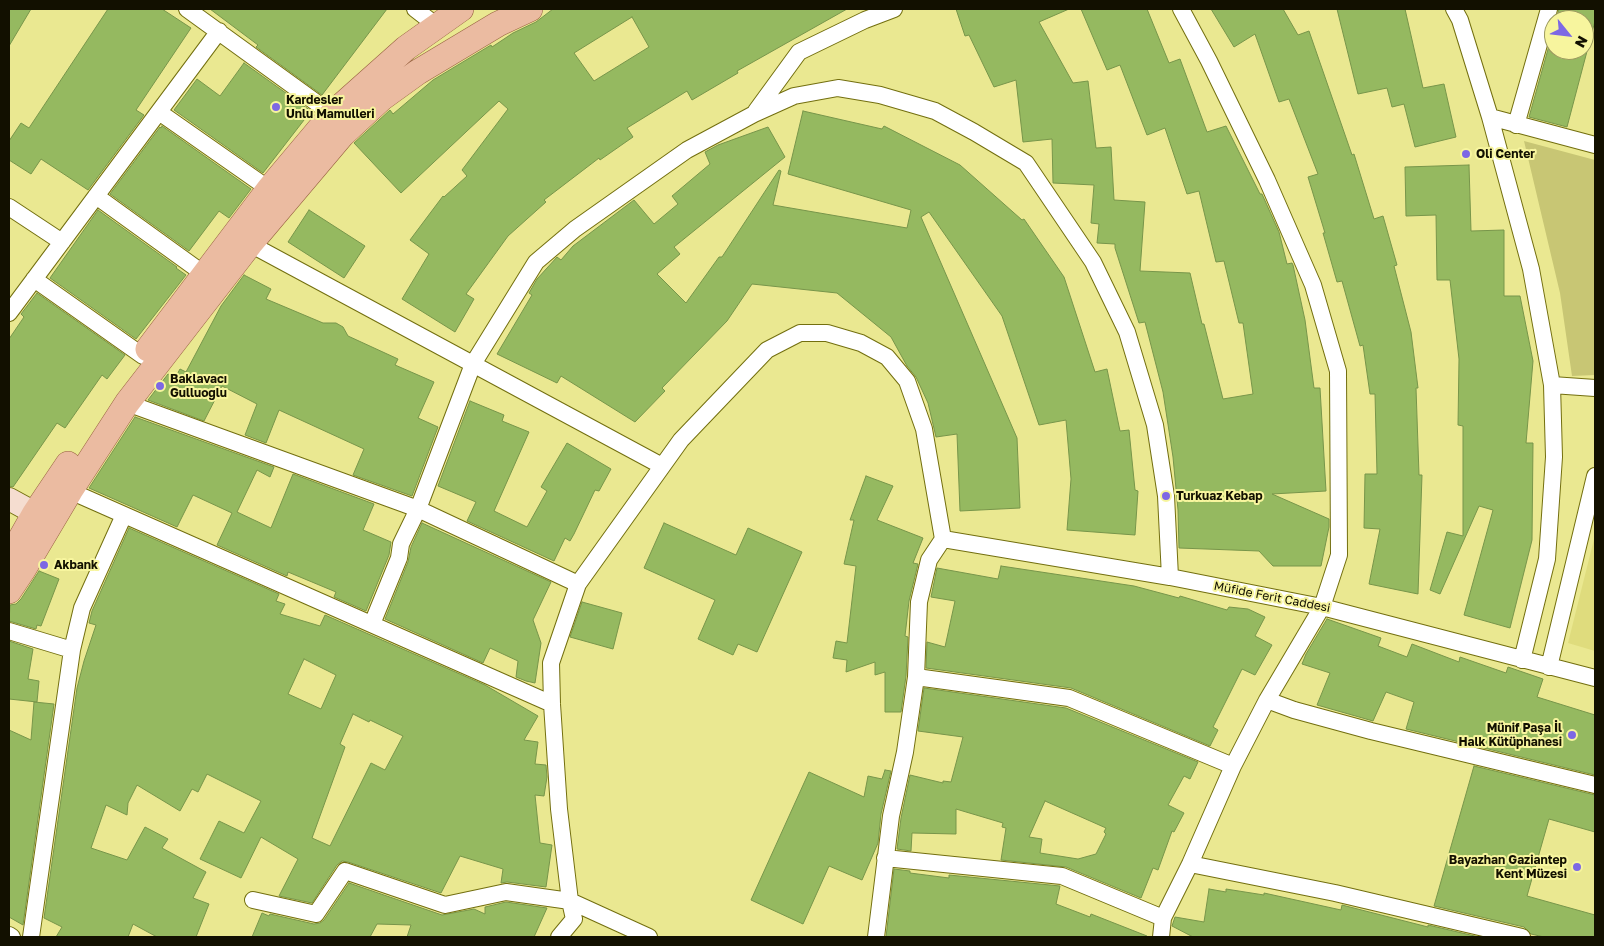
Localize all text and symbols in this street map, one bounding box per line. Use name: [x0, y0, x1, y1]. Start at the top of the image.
north arrow: [1544, 10, 1594, 60]
text: N: [1572, 33, 1592, 51]
place label: Kardesler Unlu Mamulleri: [286, 93, 374, 121]
marker: Kardesler Unlu Mamulleri: [270, 101, 282, 113]
place label: Oli Center: [1476, 147, 1535, 161]
marker: Oli Center: [1460, 148, 1472, 160]
place label: Baklavacı Gulluoglu: [170, 372, 227, 400]
marker: Baklavacı Gulluoglu: [154, 380, 166, 392]
place label: Turkuaz Kebap: [1176, 489, 1263, 503]
marker: Turkuaz Kebap: [1160, 490, 1172, 502]
place label: Akbank: [54, 558, 98, 572]
marker: Akbank: [38, 559, 50, 571]
street label: Müfide Ferit Caddesi: [1213, 579, 1331, 615]
place label: Münif Paşa İl Halk Kütüphanesi: [1458, 721, 1562, 749]
marker: Münif Paşa İl Halk Kütüphanesi: [1566, 729, 1578, 741]
place label: Bayazhan Gaziantep Kent Müzesi: [1449, 853, 1567, 881]
marker: Bayazhan Gaziantep Kent Müzesi: [1571, 861, 1583, 873]

